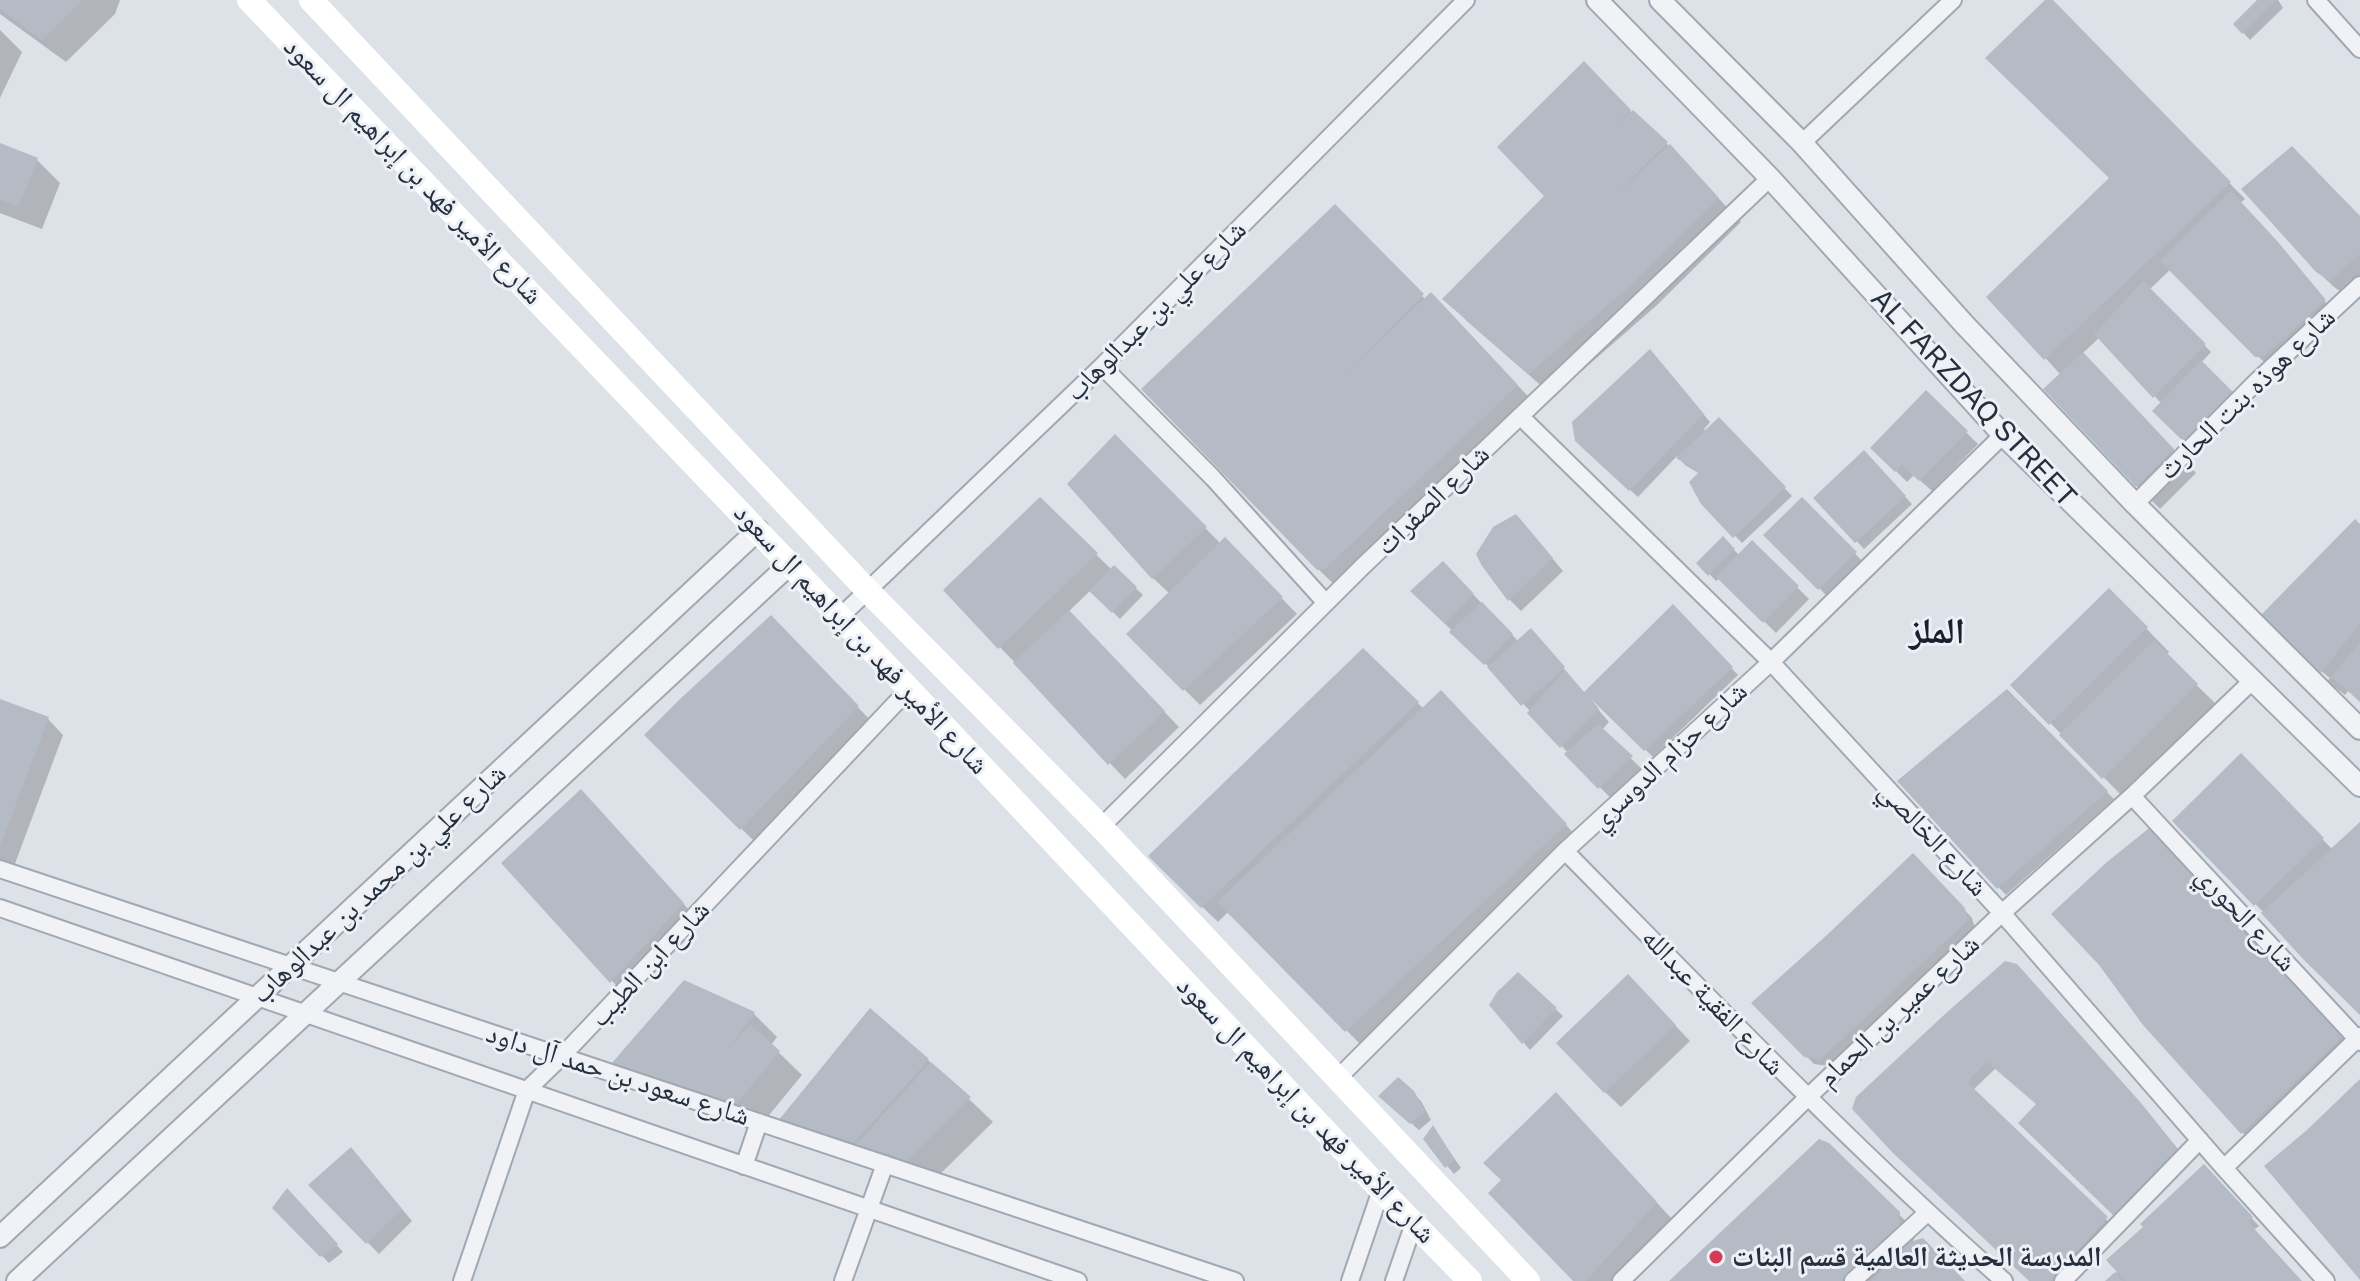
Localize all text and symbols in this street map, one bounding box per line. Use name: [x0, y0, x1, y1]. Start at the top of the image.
street label: شارع الأمير فهد بن إبراهيم ال سعود: [276, 30, 550, 312]
street label: شارع علي بن عبدالوهاب: [1058, 213, 1254, 409]
street label: AL FARZDAQ STREET: [1863, 282, 2083, 514]
street label: شارع هوذه بنت الحارث: [2151, 301, 2343, 487]
street label: شارع الصفرات: [1369, 438, 1497, 562]
street label: شارع الأمير فهد بن إبراهيم ال سعود: [726, 496, 996, 782]
district label: الملز: [1909, 610, 1965, 654]
street label: شارع حزام الدوسري: [1584, 675, 1754, 837]
street label: شارع علي بن محمد بن عبدالوهاب: [245, 757, 513, 1011]
street label: شارع الخالصي: [1871, 774, 1995, 904]
street label: شارع الحوري: [2189, 859, 2303, 979]
street label: شارع ابن الطيب: [583, 894, 717, 1034]
street label: شارع الفقية عبدالله: [1634, 921, 1792, 1083]
street label: شارع عمير بن الحمام: [1811, 928, 1987, 1094]
street label: شارع الأمير فهد بن إبراهيم ال سعود: [1169, 969, 1443, 1251]
street label: شارع سعود بن حمد آل داود: [482, 1017, 754, 1133]
place label: المدرسة الحديثة العالمية قسم البنات: [1732, 1240, 2102, 1274]
marker: المدرسة الحديثة العالمية قسم البنات: [1707, 1248, 1725, 1266]

